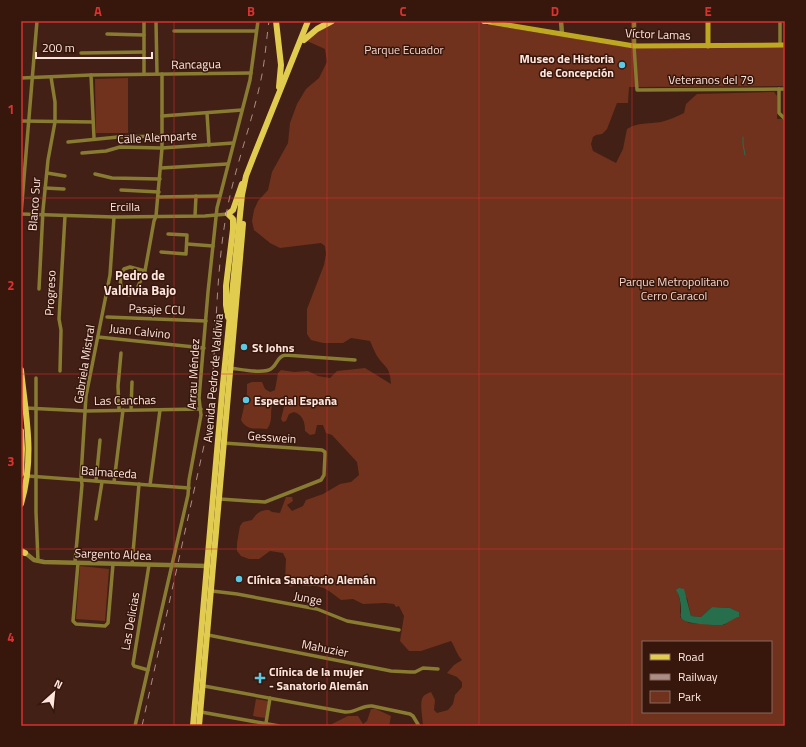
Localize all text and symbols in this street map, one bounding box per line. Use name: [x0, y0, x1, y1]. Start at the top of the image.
text: A: [94, 1, 102, 21]
text: B: [247, 1, 255, 21]
text: C: [399, 1, 407, 21]
text: D: [551, 1, 559, 21]
text: E: [704, 1, 712, 21]
street label: Víctor Lamas: [625, 23, 692, 45]
scale bar: [36, 34, 152, 60]
text: 200 m: [42, 38, 75, 57]
park label: Parque Ecuador: [364, 40, 444, 59]
place label: Museo de Historia de Concepción: [520, 49, 614, 82]
street label: Rancagua: [171, 54, 221, 74]
marker: Museo de Historia de Concepción: [617, 60, 627, 70]
street label: Veteranos del 79: [668, 70, 754, 89]
text: 1: [7, 99, 15, 119]
street label: Calle Alemparte: [117, 125, 197, 149]
street label: Blanco Sur: [23, 177, 45, 231]
street label: Ercilla: [110, 197, 140, 216]
district label: Pedro de Valdivia Bajo: [104, 265, 176, 300]
street label: Progreso: [39, 270, 61, 316]
park label: Parque Metropolitano Cerro Caracol: [619, 272, 729, 305]
text: 2: [7, 275, 15, 295]
street label: Pasaje CCU: [128, 299, 186, 319]
street label: Avenida Pedro de Valdivia: [198, 313, 228, 443]
street label: Juan Calvino: [108, 318, 172, 344]
street label: Gabriela Mistral: [68, 323, 100, 405]
street label: Arrau Méndez: [182, 338, 204, 410]
place label: St Johns: [252, 338, 295, 357]
marker: St Johns: [239, 342, 249, 352]
street label: Las Canchas: [94, 390, 157, 410]
place label: Especial España: [254, 391, 337, 410]
marker: Especial España: [241, 395, 251, 405]
street label: Gesswein: [247, 426, 297, 448]
text: 3: [7, 451, 15, 471]
street label: Balmaceda: [80, 461, 138, 483]
street label: Sargento Aldea: [74, 543, 152, 565]
place label: Clínica Sanatorio Alemán: [247, 570, 376, 589]
marker: Clínica Sanatorio Alemán: [234, 574, 244, 584]
street label: Junge: [292, 586, 324, 610]
street label: Las Delicias: [116, 590, 145, 652]
text: 4: [7, 627, 15, 647]
street label: Mahuzier: [300, 634, 350, 662]
legend: [642, 641, 772, 713]
text: Road: [678, 647, 704, 666]
place label: Clínica de la mujer - Sanatorio Alemán: [269, 662, 369, 695]
text: Railway: [678, 667, 718, 686]
marker: Clínica de la mujer - Sanatorio Alemán: [254, 672, 266, 684]
north arrow: [34, 673, 74, 713]
text: N: [52, 675, 66, 693]
text: Park: [678, 687, 701, 706]

